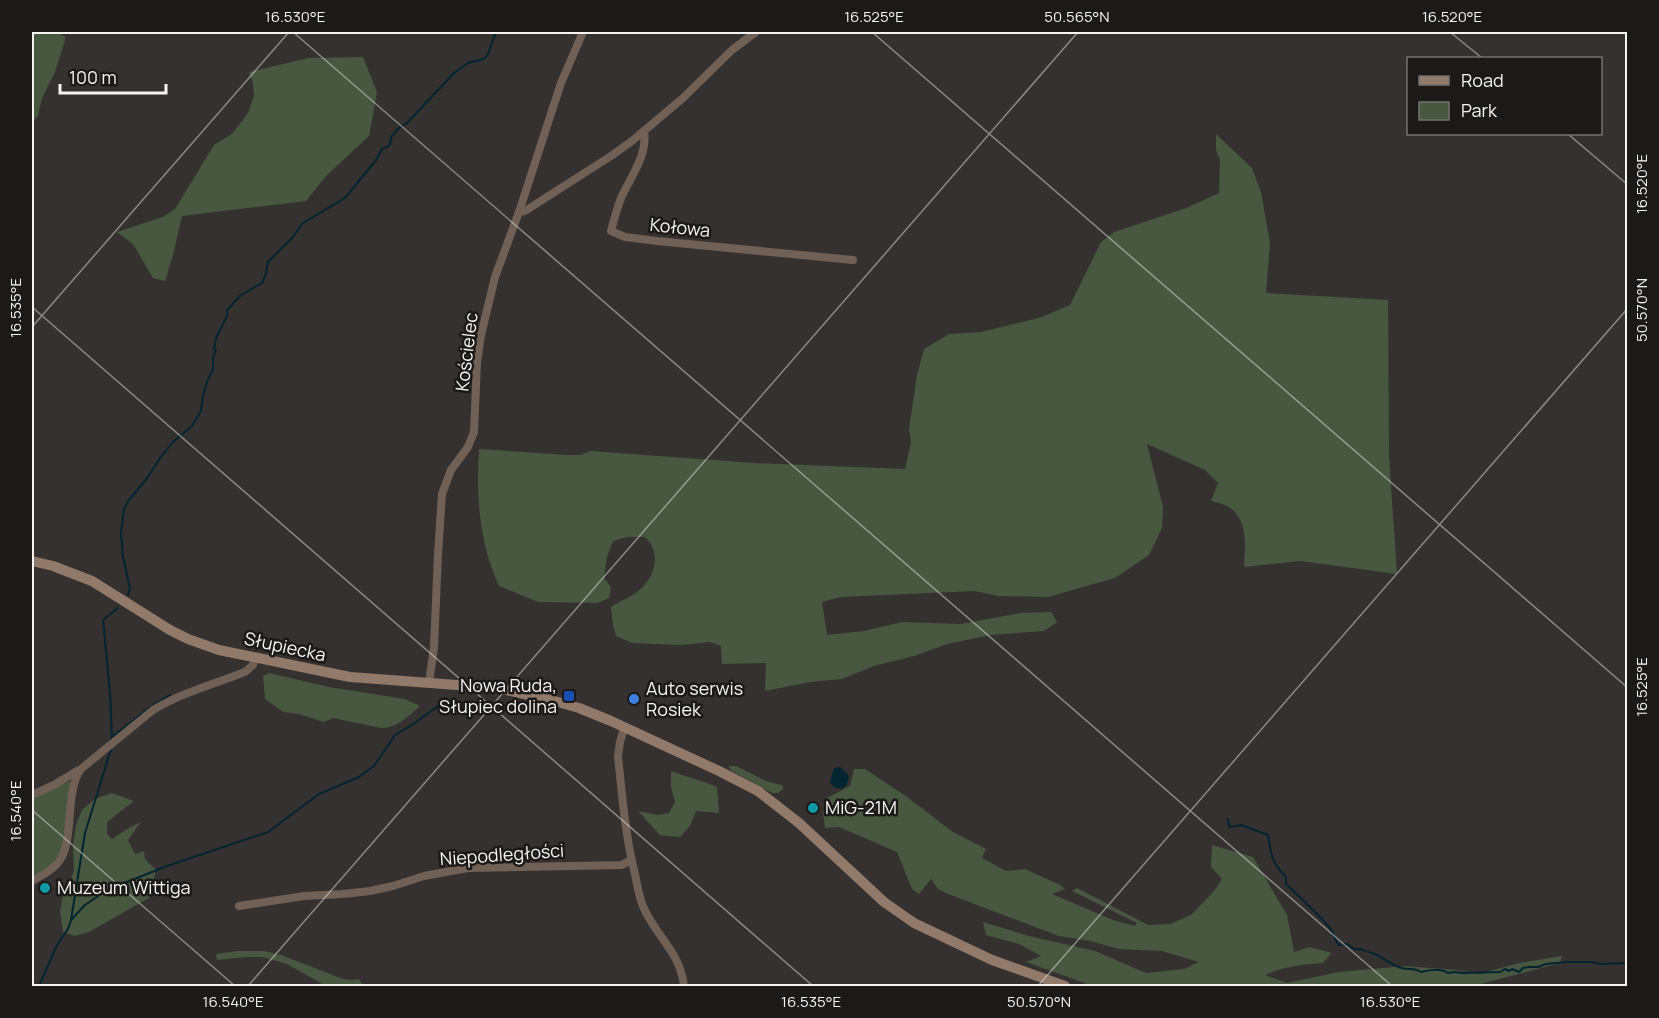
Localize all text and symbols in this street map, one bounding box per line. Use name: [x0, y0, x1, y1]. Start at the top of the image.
text: 16.530°E: [265, 6, 325, 27]
text: 16.525°E: [844, 6, 904, 27]
text: 50.565°N: [1044, 6, 1110, 27]
text: 16.520°E: [1422, 6, 1482, 27]
scale bar: [60, 57, 166, 95]
legend: [1407, 57, 1602, 135]
text: 100 m: [69, 65, 117, 89]
text: Road: [1461, 68, 1504, 92]
text: Park: [1461, 98, 1498, 122]
text: 16.520°E: [1631, 154, 1652, 214]
street label: Kołowa: [649, 212, 711, 242]
text: 16.535°E: [5, 278, 26, 338]
text: 50.570°N: [1631, 278, 1652, 342]
street label: Kościelec: [449, 311, 483, 393]
street label: Słupiecka: [242, 626, 328, 666]
text: 16.525°E: [1631, 657, 1652, 717]
place label: Nowa Ruda, Słupiec dolina: [439, 673, 557, 718]
place label: Auto serwis Rosiek: [646, 676, 743, 721]
marker: Nowa Ruda, Słupiec dolina: [562, 689, 576, 703]
marker: Auto serwis Rosiek: [627, 692, 641, 706]
text: 16.540°E: [5, 781, 26, 841]
place label: MiG-21M: [825, 795, 897, 819]
marker: MiG-21M: [806, 801, 820, 815]
street label: Niepodległości: [439, 838, 565, 870]
place label: Muzeum Wittiga: [57, 875, 191, 899]
marker: Muzeum Wittiga: [38, 881, 52, 895]
text: 16.540°E: [203, 991, 263, 1012]
text: 16.535°E: [781, 991, 841, 1012]
text: 50.570°N: [1007, 991, 1071, 1012]
text: 16.530°E: [1360, 991, 1420, 1012]

